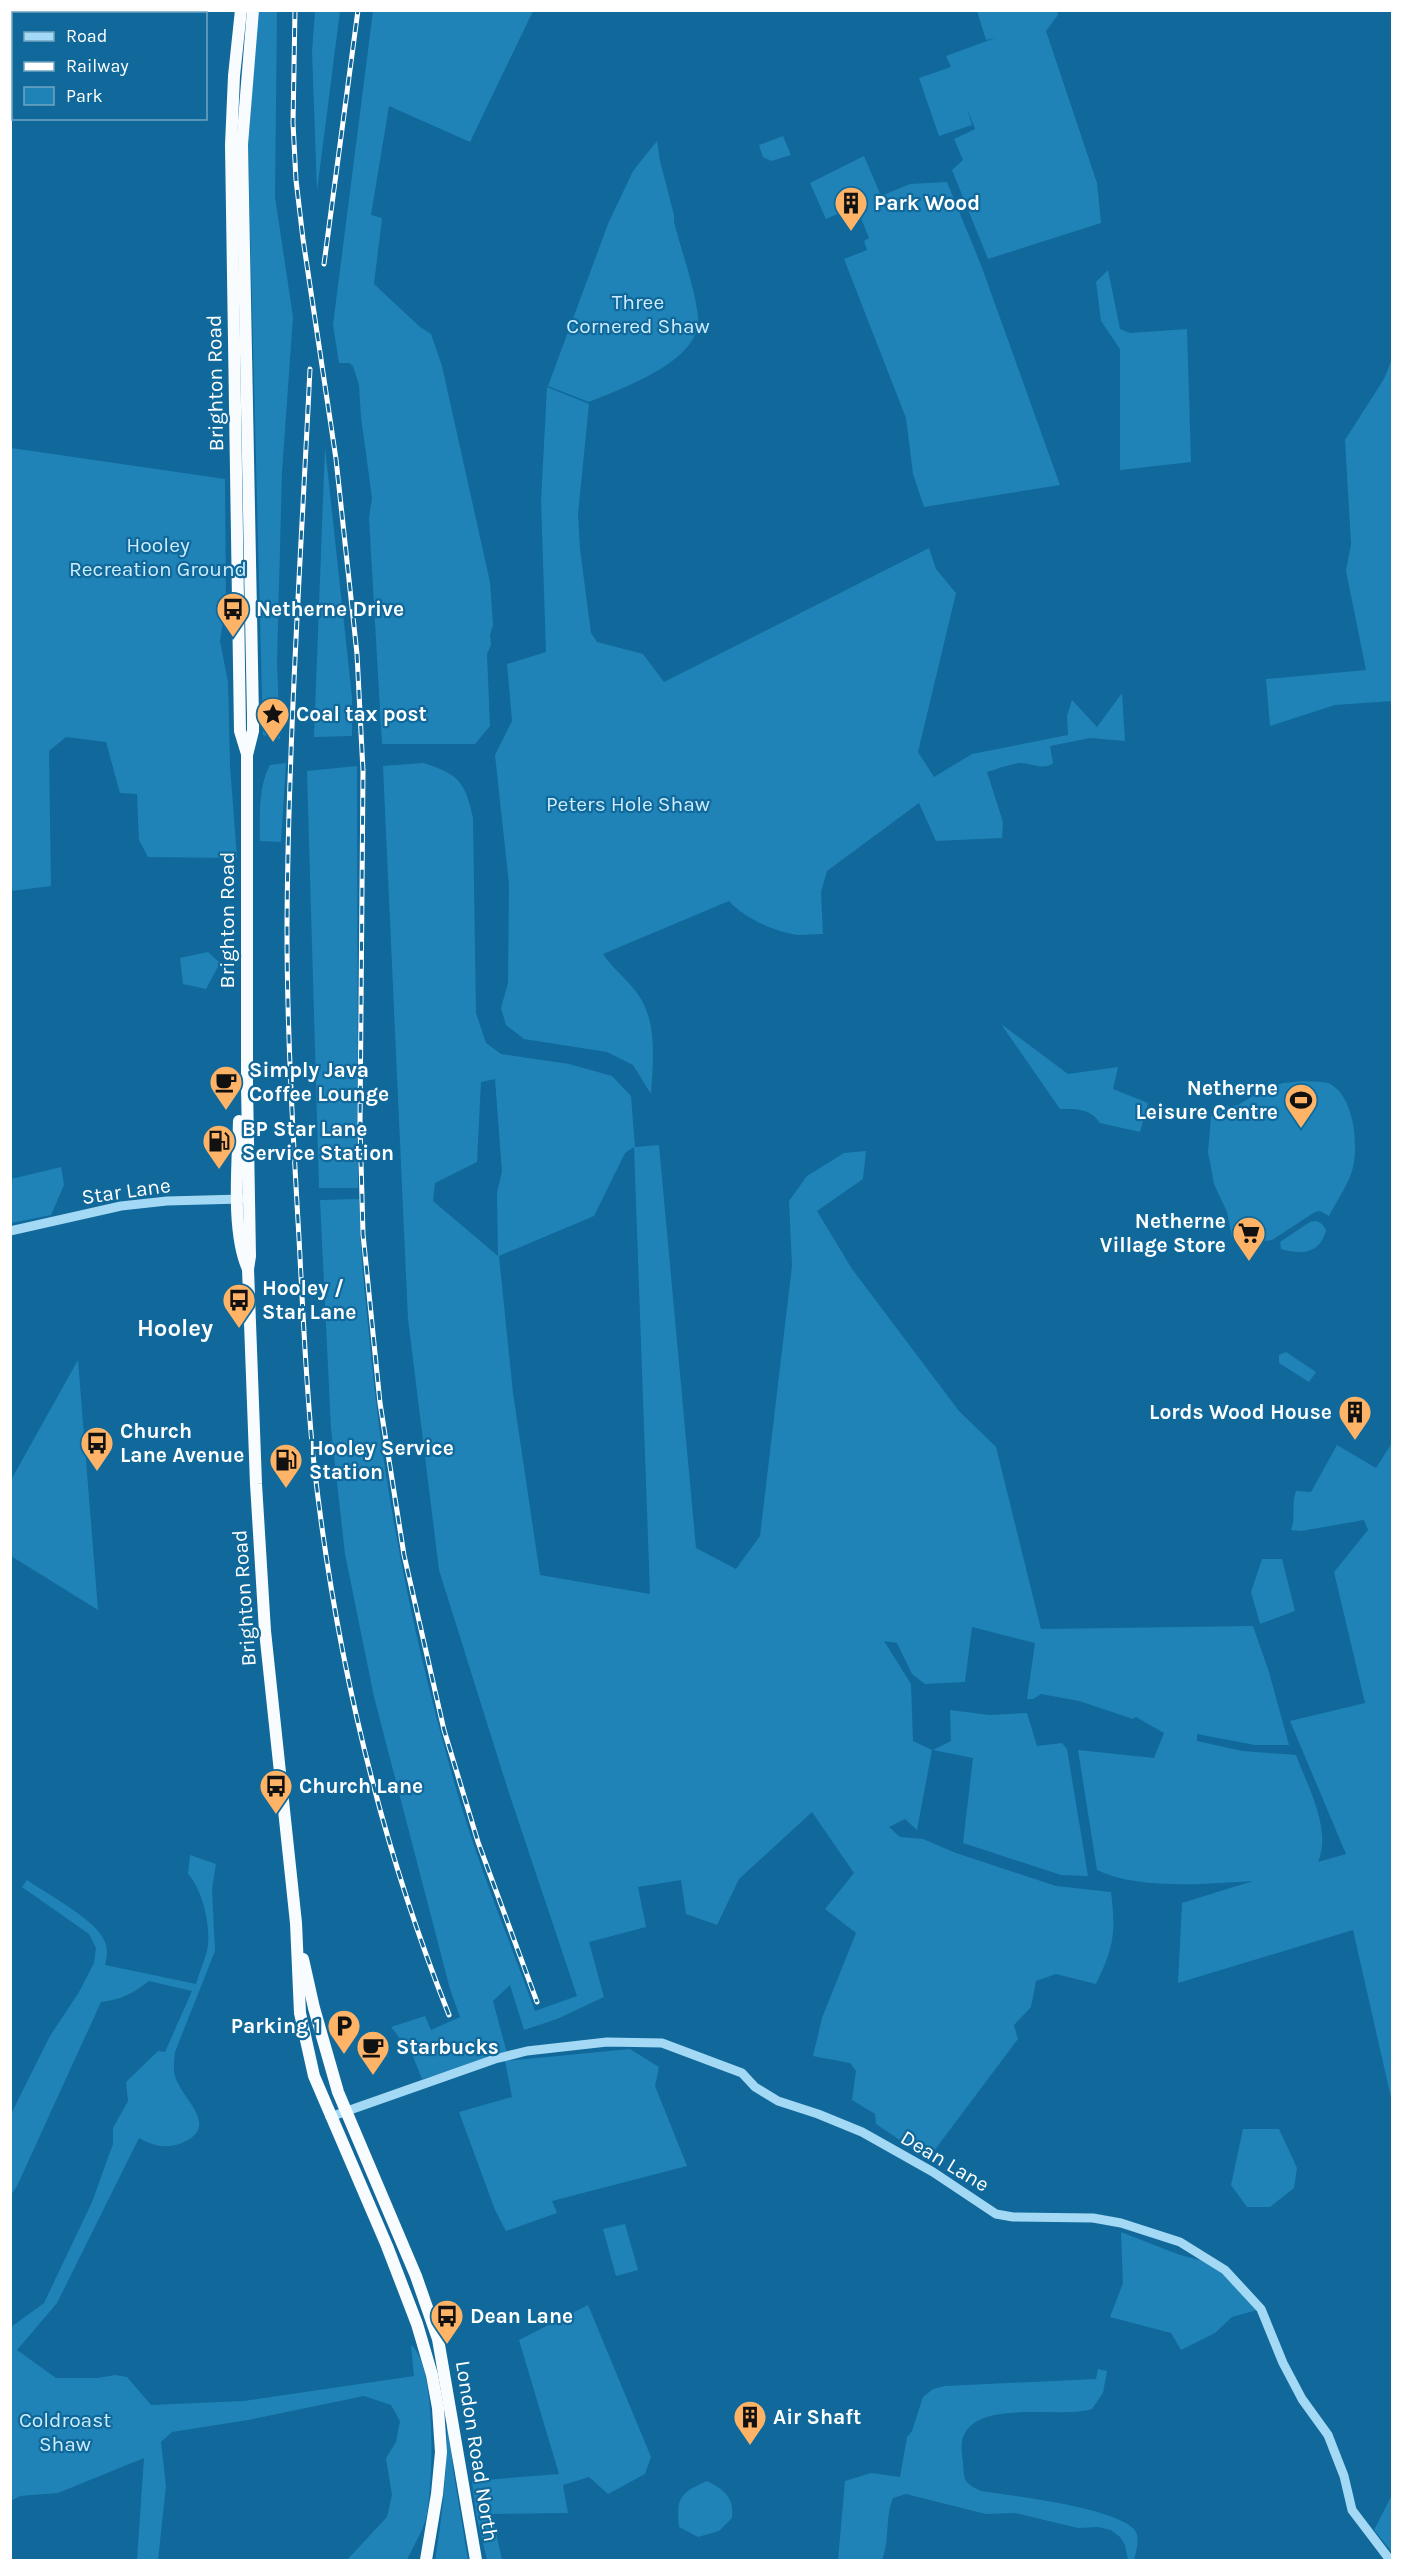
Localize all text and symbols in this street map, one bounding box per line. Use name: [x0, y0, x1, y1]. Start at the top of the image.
legend: [12, 12, 207, 120]
text: Road: [66, 25, 107, 47]
text: Railway: [66, 55, 129, 77]
text: Park: [66, 85, 103, 107]
building icon: Park Wood: [833, 185, 869, 232]
place label: Park Wood: [874, 191, 980, 215]
park label: Three Cornered Shaw: [566, 290, 710, 338]
street label: Brighton Road: [202, 314, 228, 452]
park label: Hooley Recreation Ground: [69, 533, 247, 581]
bus stop icon: Netherne Drive: [215, 591, 251, 638]
place label: Netherne Drive: [256, 597, 404, 621]
place icon: Coal tax post: [255, 696, 291, 743]
place label: Coal tax post: [296, 702, 427, 726]
park label: Peters Hole Shaw: [546, 792, 710, 816]
street label: Brighton Road: [215, 852, 239, 988]
place label: Simply Java Coffee Lounge: [249, 1058, 389, 1106]
cafe icon: Simply Java Coffee Lounge: [208, 1064, 244, 1111]
place label: Netherne Leisure Centre: [1136, 1076, 1278, 1124]
sports icon: Netherne Leisure Centre: [1283, 1082, 1319, 1129]
place label: BP Star Lane Service Station: [242, 1117, 394, 1165]
fuel station icon: BP Star Lane Service Station: [201, 1123, 237, 1170]
street label: Star Lane: [80, 1173, 172, 1209]
place label: Netherne Village Store: [1100, 1209, 1226, 1257]
supermarket icon: Netherne Village Store: [1231, 1215, 1267, 1262]
place label: Hooley / Star Lane: [262, 1276, 356, 1324]
bus stop icon: Hooley / Star Lane: [221, 1282, 257, 1329]
district label: Hooley: [137, 1314, 213, 1342]
building icon: Lords Wood House: [1337, 1394, 1373, 1441]
place label: Lords Wood House: [1149, 1400, 1332, 1424]
place label: Church Lane Avenue: [120, 1419, 244, 1467]
bus stop icon: Church Lane Avenue: [79, 1425, 115, 1472]
place label: Hooley Service Station: [309, 1436, 454, 1484]
fuel station icon: Hooley Service Station: [268, 1442, 304, 1489]
street label: Brighton Road: [227, 1529, 261, 1667]
bus stop icon: Church Lane: [258, 1768, 294, 1815]
place label: Church Lane: [299, 1774, 423, 1798]
parking icon: Parking 1: [326, 2008, 362, 2055]
place label: Parking 1: [231, 2014, 321, 2038]
cafe icon: Starbucks: [355, 2029, 391, 2076]
place label: Starbucks: [396, 2035, 499, 2059]
street label: Dean Lane: [897, 2125, 993, 2197]
bus stop icon: Dean Lane: [429, 2298, 465, 2345]
place label: Dean Lane: [470, 2304, 573, 2328]
street label: London Road North: [451, 2359, 503, 2543]
building icon: Air Shaft: [732, 2399, 768, 2446]
place label: Air Shaft: [773, 2405, 861, 2429]
park label: Coldroast Shaw: [19, 2408, 111, 2456]

